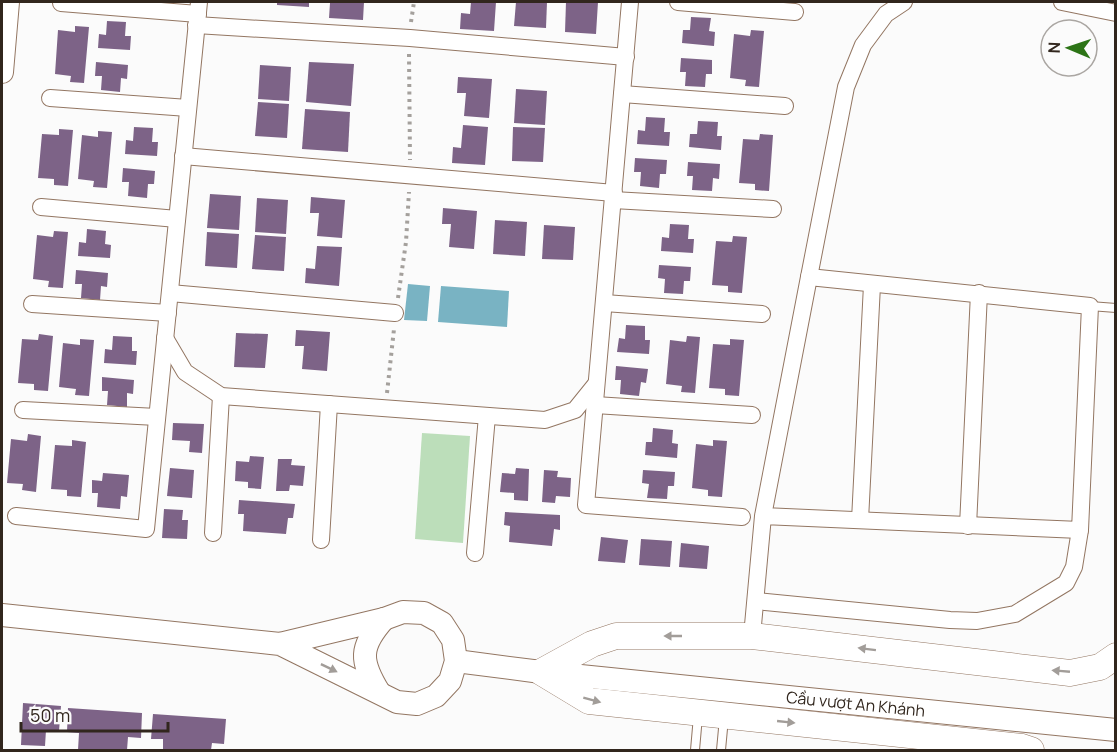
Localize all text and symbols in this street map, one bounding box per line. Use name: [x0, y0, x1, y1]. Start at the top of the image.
north arrow: [1039, 18, 1099, 78]
text: N: [1043, 41, 1065, 54]
one-way arrow: [664, 631, 683, 641]
one-way arrow: [858, 644, 877, 654]
one-way arrow: [321, 663, 338, 672]
one-way arrow: [1052, 666, 1071, 676]
street label: Cầu vượt An Khánh: [785, 686, 926, 722]
scale bar: [21, 695, 168, 733]
one-way arrow: [583, 695, 601, 705]
text: 50 m: [30, 703, 70, 727]
one-way arrow: [776, 717, 795, 727]

